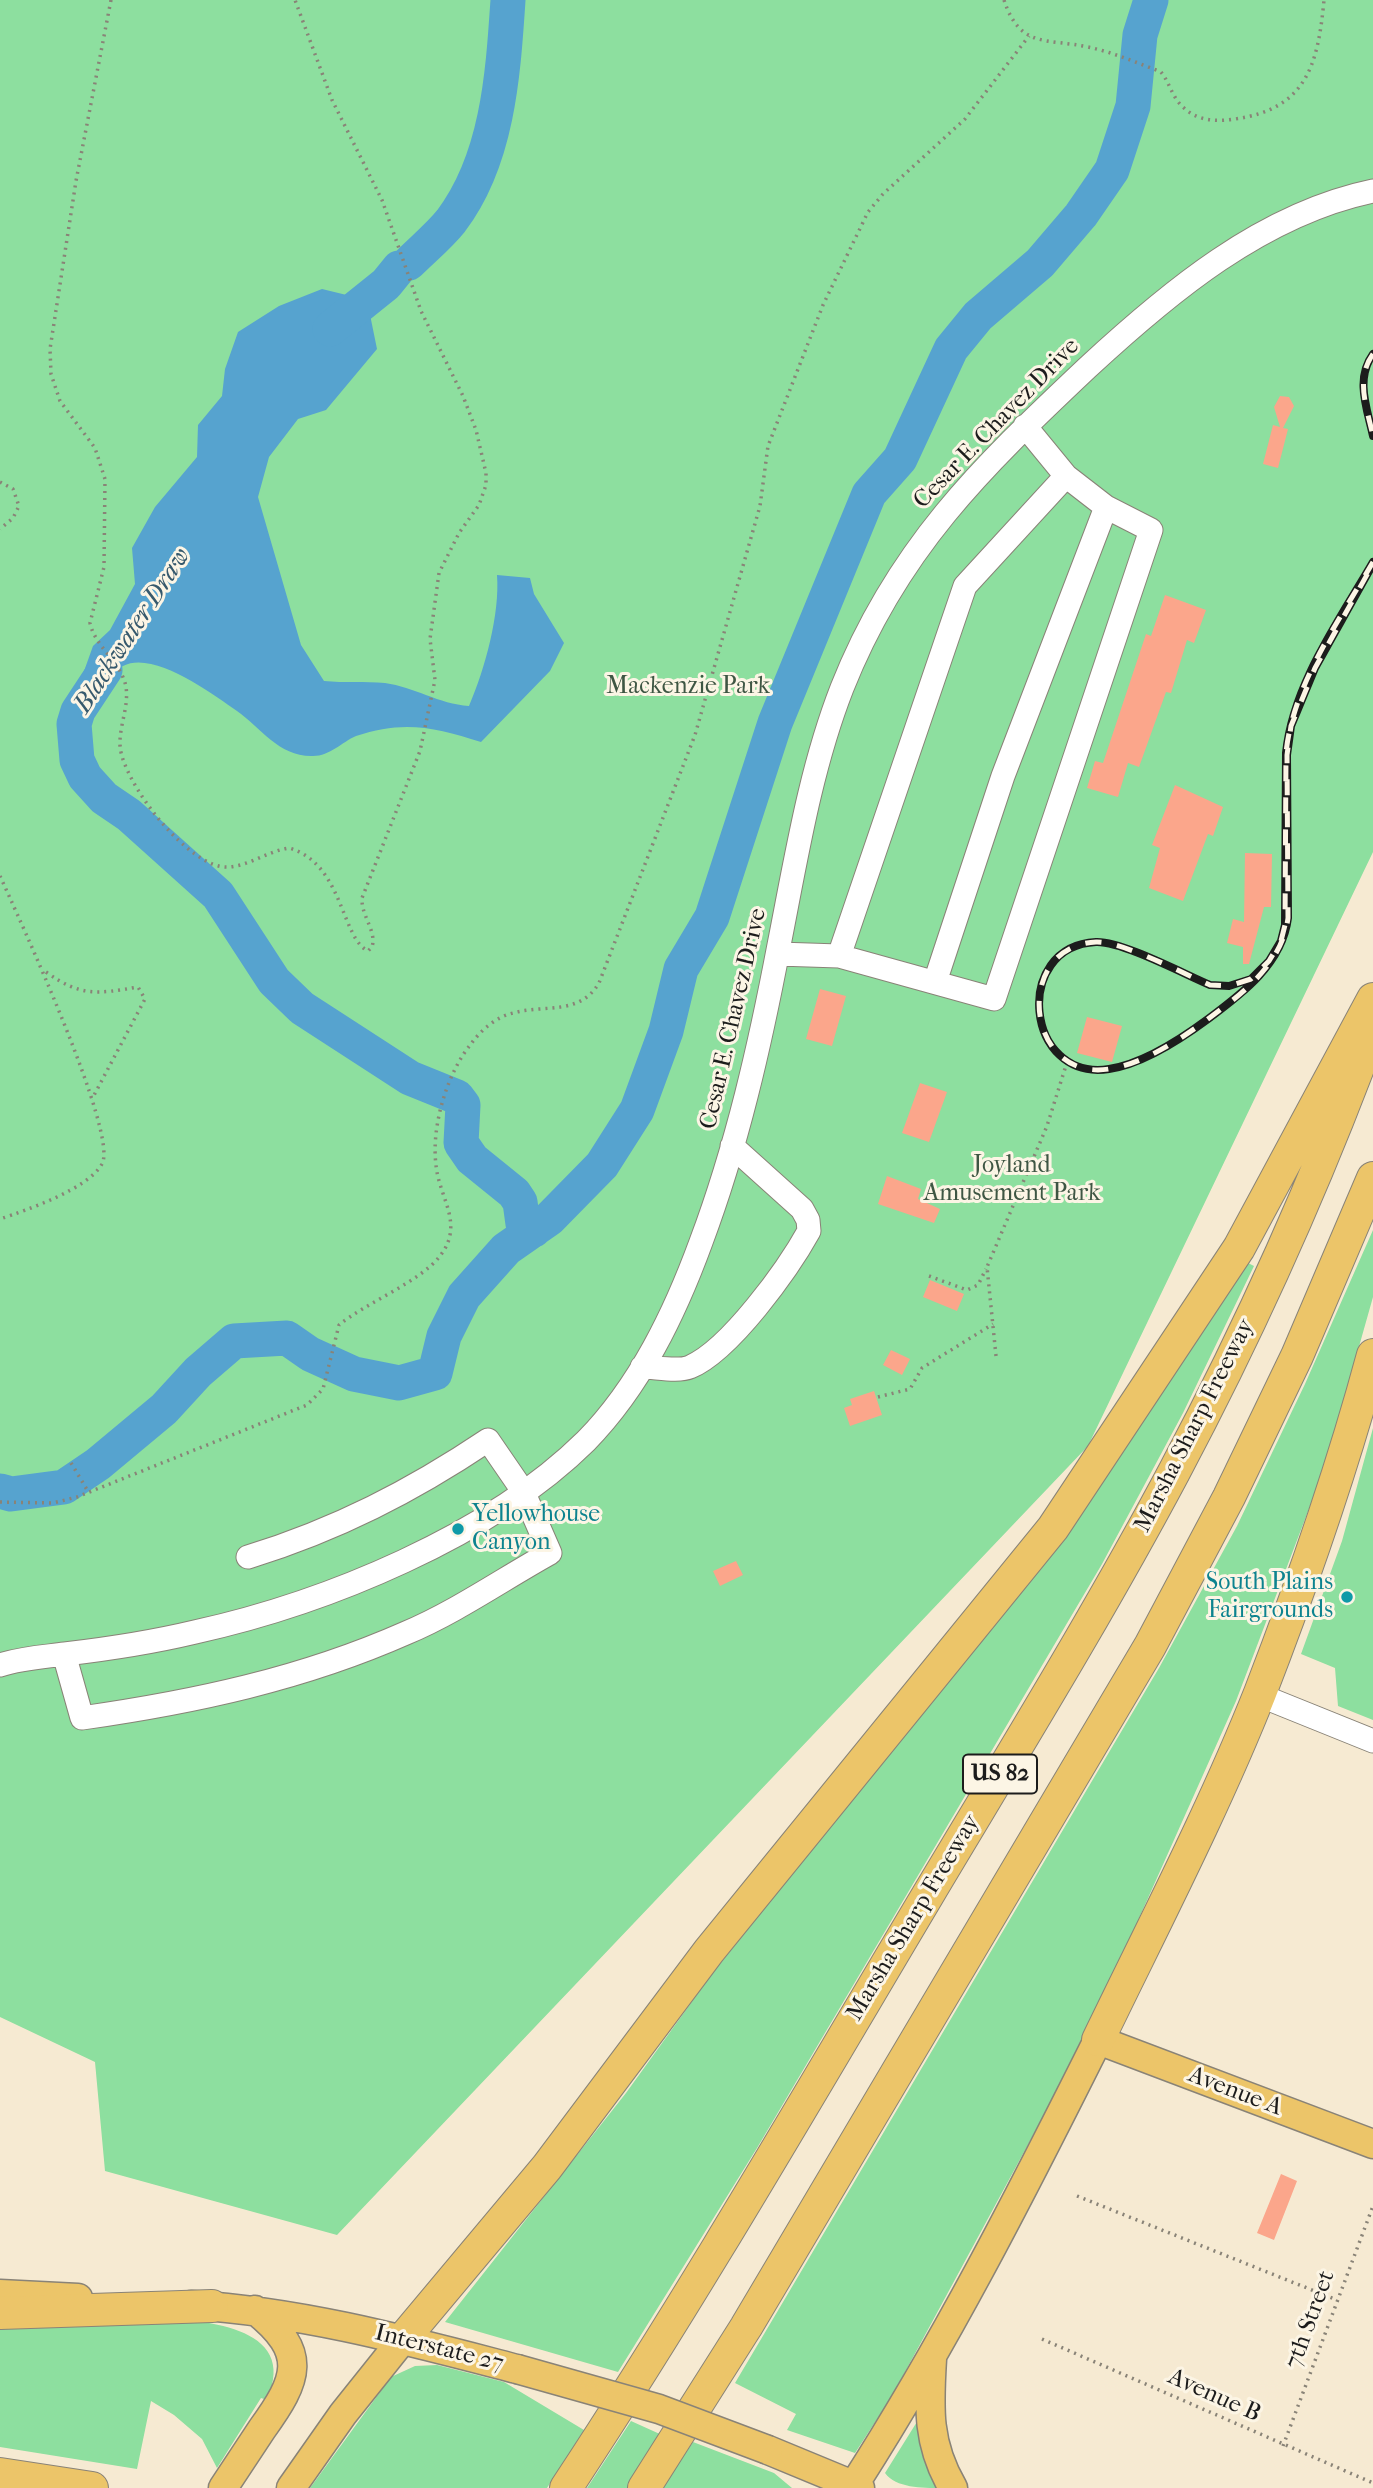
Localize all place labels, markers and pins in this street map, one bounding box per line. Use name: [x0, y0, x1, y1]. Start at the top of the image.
place label: Yellowhouse Canyon: [472, 1501, 600, 1557]
marker: Yellowhouse Canyon: [450, 1521, 466, 1537]
place label: South Plains Fairgrounds: [1206, 1569, 1333, 1625]
marker: South Plains Fairgrounds: [1339, 1589, 1355, 1605]

